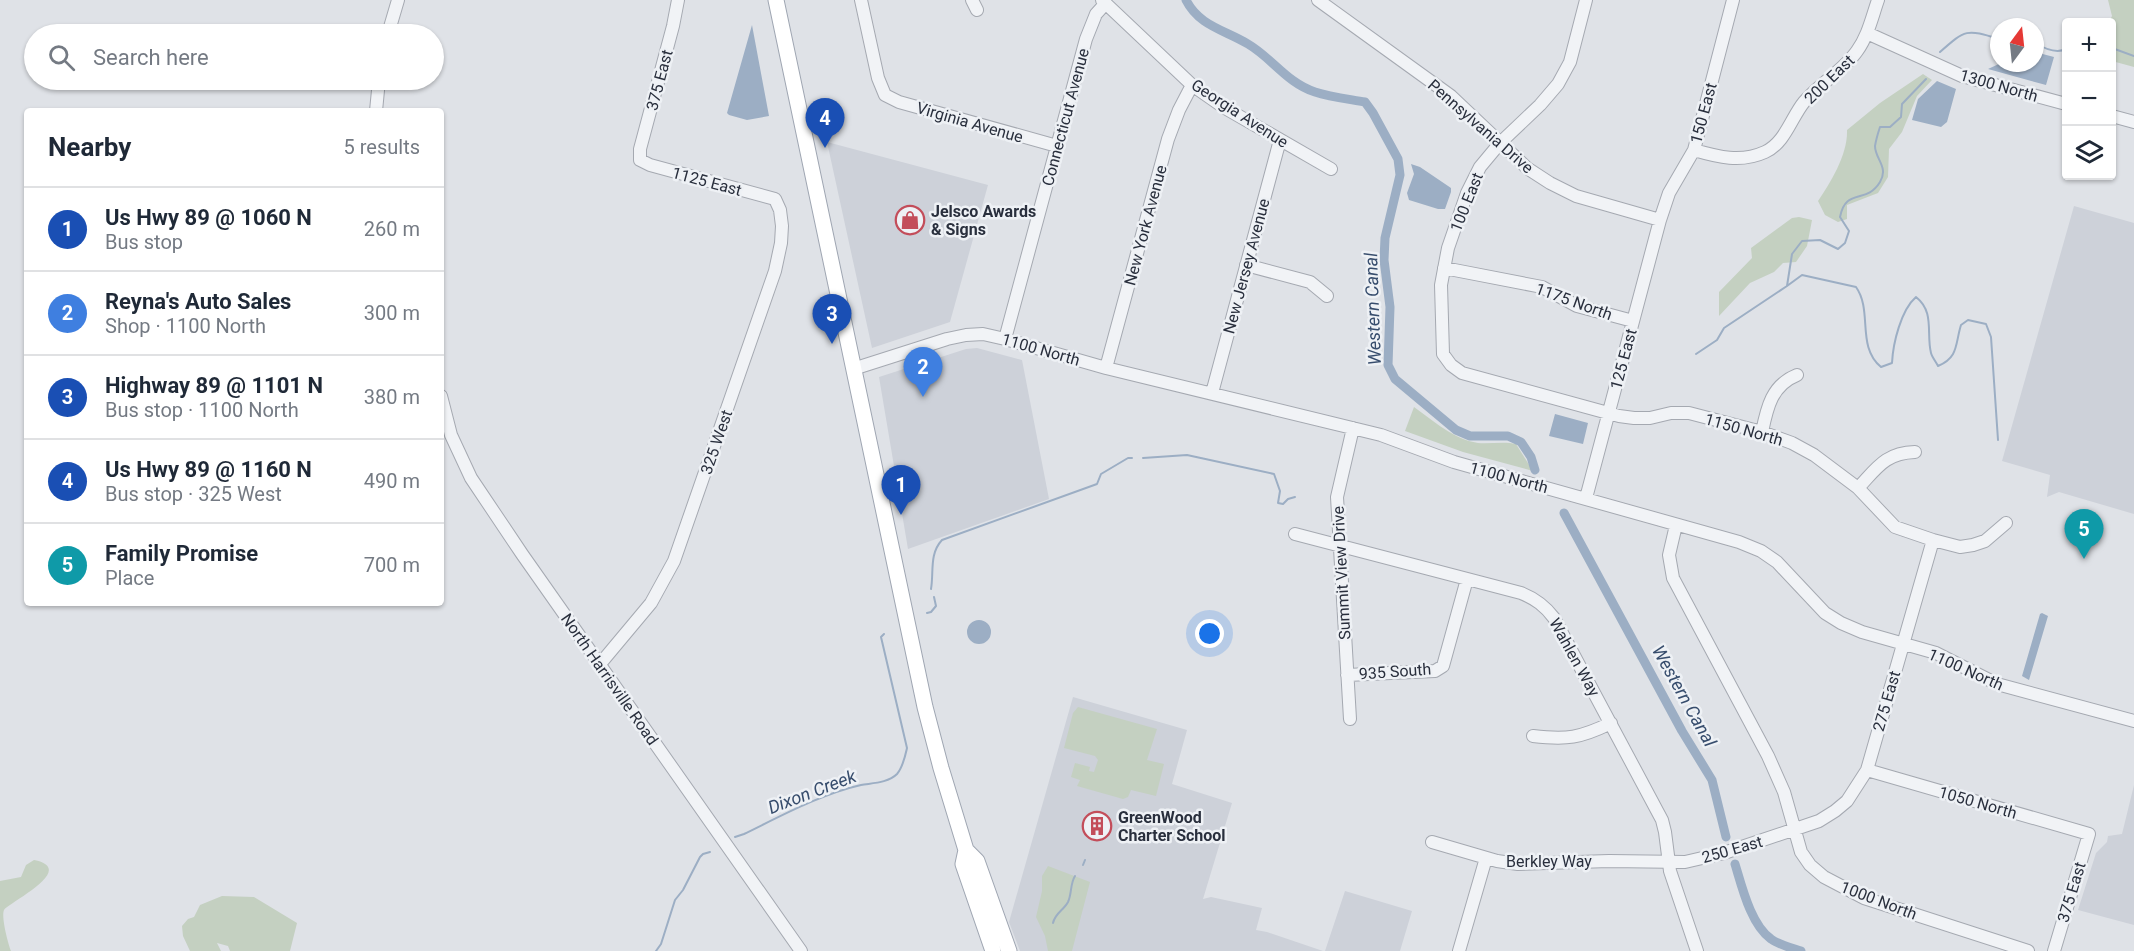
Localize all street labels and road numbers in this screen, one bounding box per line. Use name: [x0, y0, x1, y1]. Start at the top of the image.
street label: Connecticut Avenue: [1038, 46, 1093, 188]
street label: 375 East: [642, 48, 677, 113]
street label: 200 East: [1800, 51, 1858, 108]
street label: 1300 North: [1958, 65, 2040, 106]
street label: Georgia Avenue: [1188, 75, 1292, 152]
street label: Pennsylvania Drive: [1424, 75, 1537, 177]
street label: 150 East: [1686, 81, 1721, 146]
street label: Virginia Avenue: [914, 98, 1025, 147]
street label: 1125 East: [670, 163, 744, 200]
street label: New York Avenue: [1120, 163, 1171, 287]
street label: 100 East: [1446, 170, 1487, 235]
street label: New Jersey Avenue: [1219, 196, 1274, 336]
street label: 1175 North: [1533, 279, 1615, 324]
street label: 125 East: [1606, 327, 1641, 392]
street label: 1100 North: [1000, 329, 1082, 370]
street label: 325 West: [697, 407, 736, 477]
street label: 1150 North: [1703, 409, 1785, 450]
street label: 1100 North: [1468, 458, 1550, 497]
street label: Summit View Drive: [1329, 506, 1354, 640]
street label: North Harrisville Road: [557, 610, 662, 749]
street label: Wahlen Way: [1545, 615, 1604, 700]
street label: 1100 North: [1925, 644, 2006, 694]
street label: 935 South: [1358, 659, 1432, 684]
street label: 275 East: [1869, 669, 1904, 734]
street label: 1050 North: [1937, 782, 2019, 823]
street label: 250 East: [1700, 832, 1765, 867]
street label: Berkley Way: [1506, 852, 1592, 871]
street label: 375 East: [2053, 860, 2090, 925]
street label: 1000 North: [1838, 877, 1920, 924]

